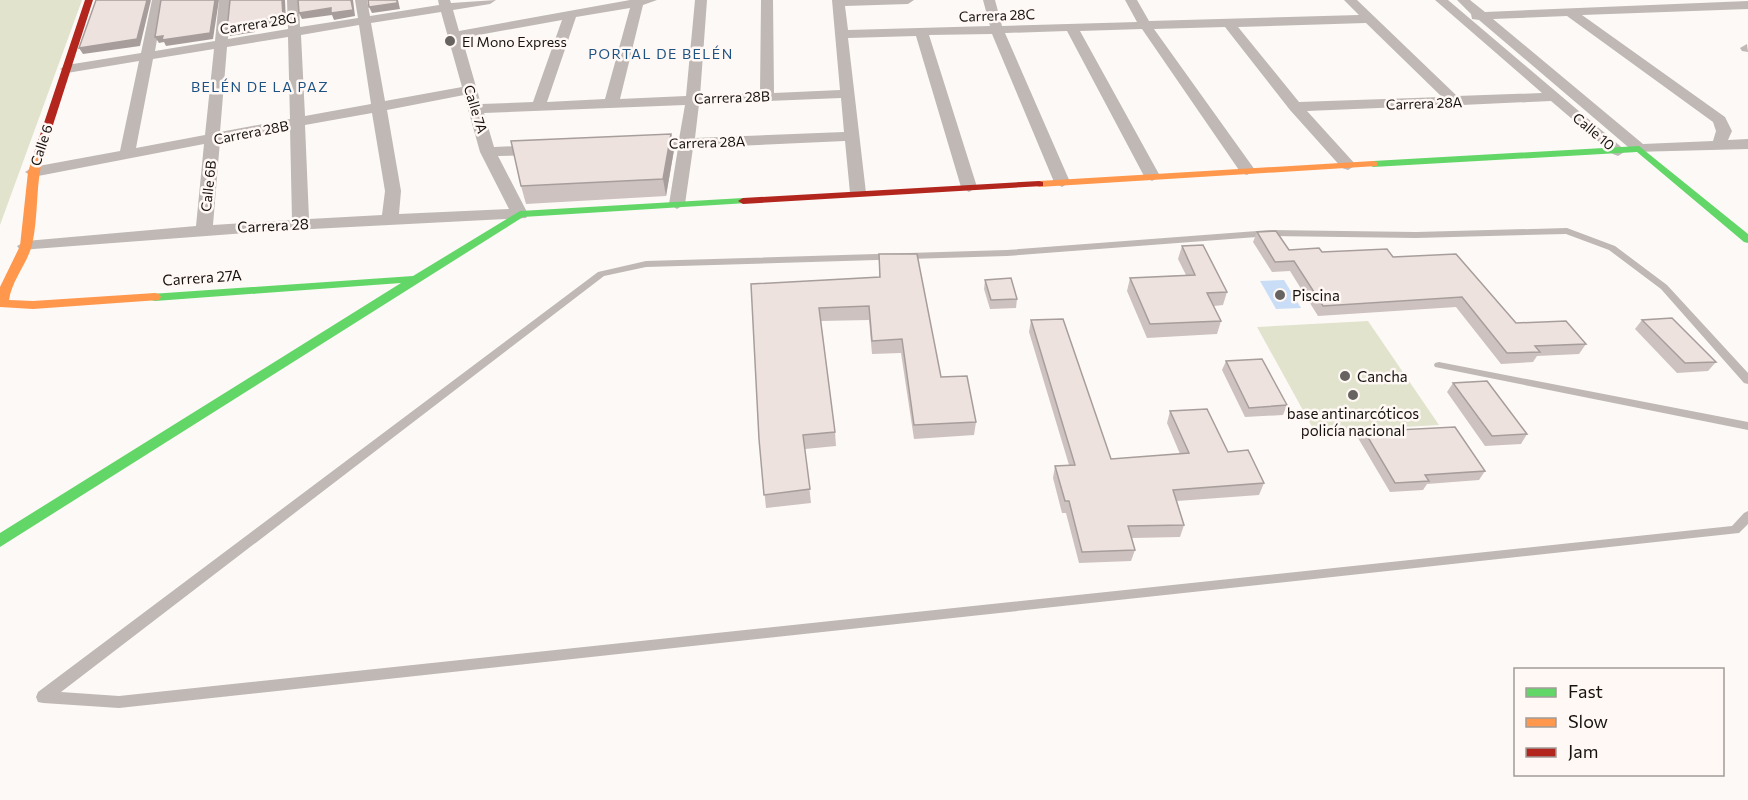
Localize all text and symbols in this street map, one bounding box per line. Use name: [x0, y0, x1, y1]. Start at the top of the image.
street label: Carrera 28C: [958, 5, 1036, 25]
street label: Carrera 28G: [219, 9, 297, 37]
place label: El Mono Express: [462, 33, 567, 50]
marker: El Mono Express: [443, 34, 457, 48]
district label: PORTAL DE BELÉN: [588, 45, 734, 62]
district label: BELÉN DE LA PAZ: [191, 78, 329, 95]
street label: Calle 7A: [461, 83, 492, 136]
street label: Carrera 28B: [694, 87, 770, 107]
street label: Carrera 28A: [1386, 93, 1463, 113]
street label: Calle 10: [1570, 109, 1618, 153]
street label: Carrera 28B: [212, 116, 290, 148]
street label: Calle 6: [26, 122, 56, 168]
street label: Carrera 28A: [669, 132, 746, 152]
street label: Calle 6B: [197, 159, 219, 213]
street label: Carrera 28: [237, 214, 309, 236]
street label: Carrera 27A: [162, 265, 242, 289]
place label: Piscina: [1292, 286, 1340, 304]
marker: Piscina: [1273, 288, 1287, 302]
place label: Cancha: [1357, 367, 1408, 385]
marker: Cancha: [1338, 369, 1352, 383]
marker: base antinarcóticos policía nacional: [1346, 388, 1360, 402]
place label: base antinarcóticos policía nacional: [1287, 404, 1419, 439]
legend: [1514, 668, 1724, 776]
text: Fast: [1568, 680, 1603, 702]
text: Slow: [1568, 710, 1608, 732]
text: Jam: [1568, 740, 1598, 762]

